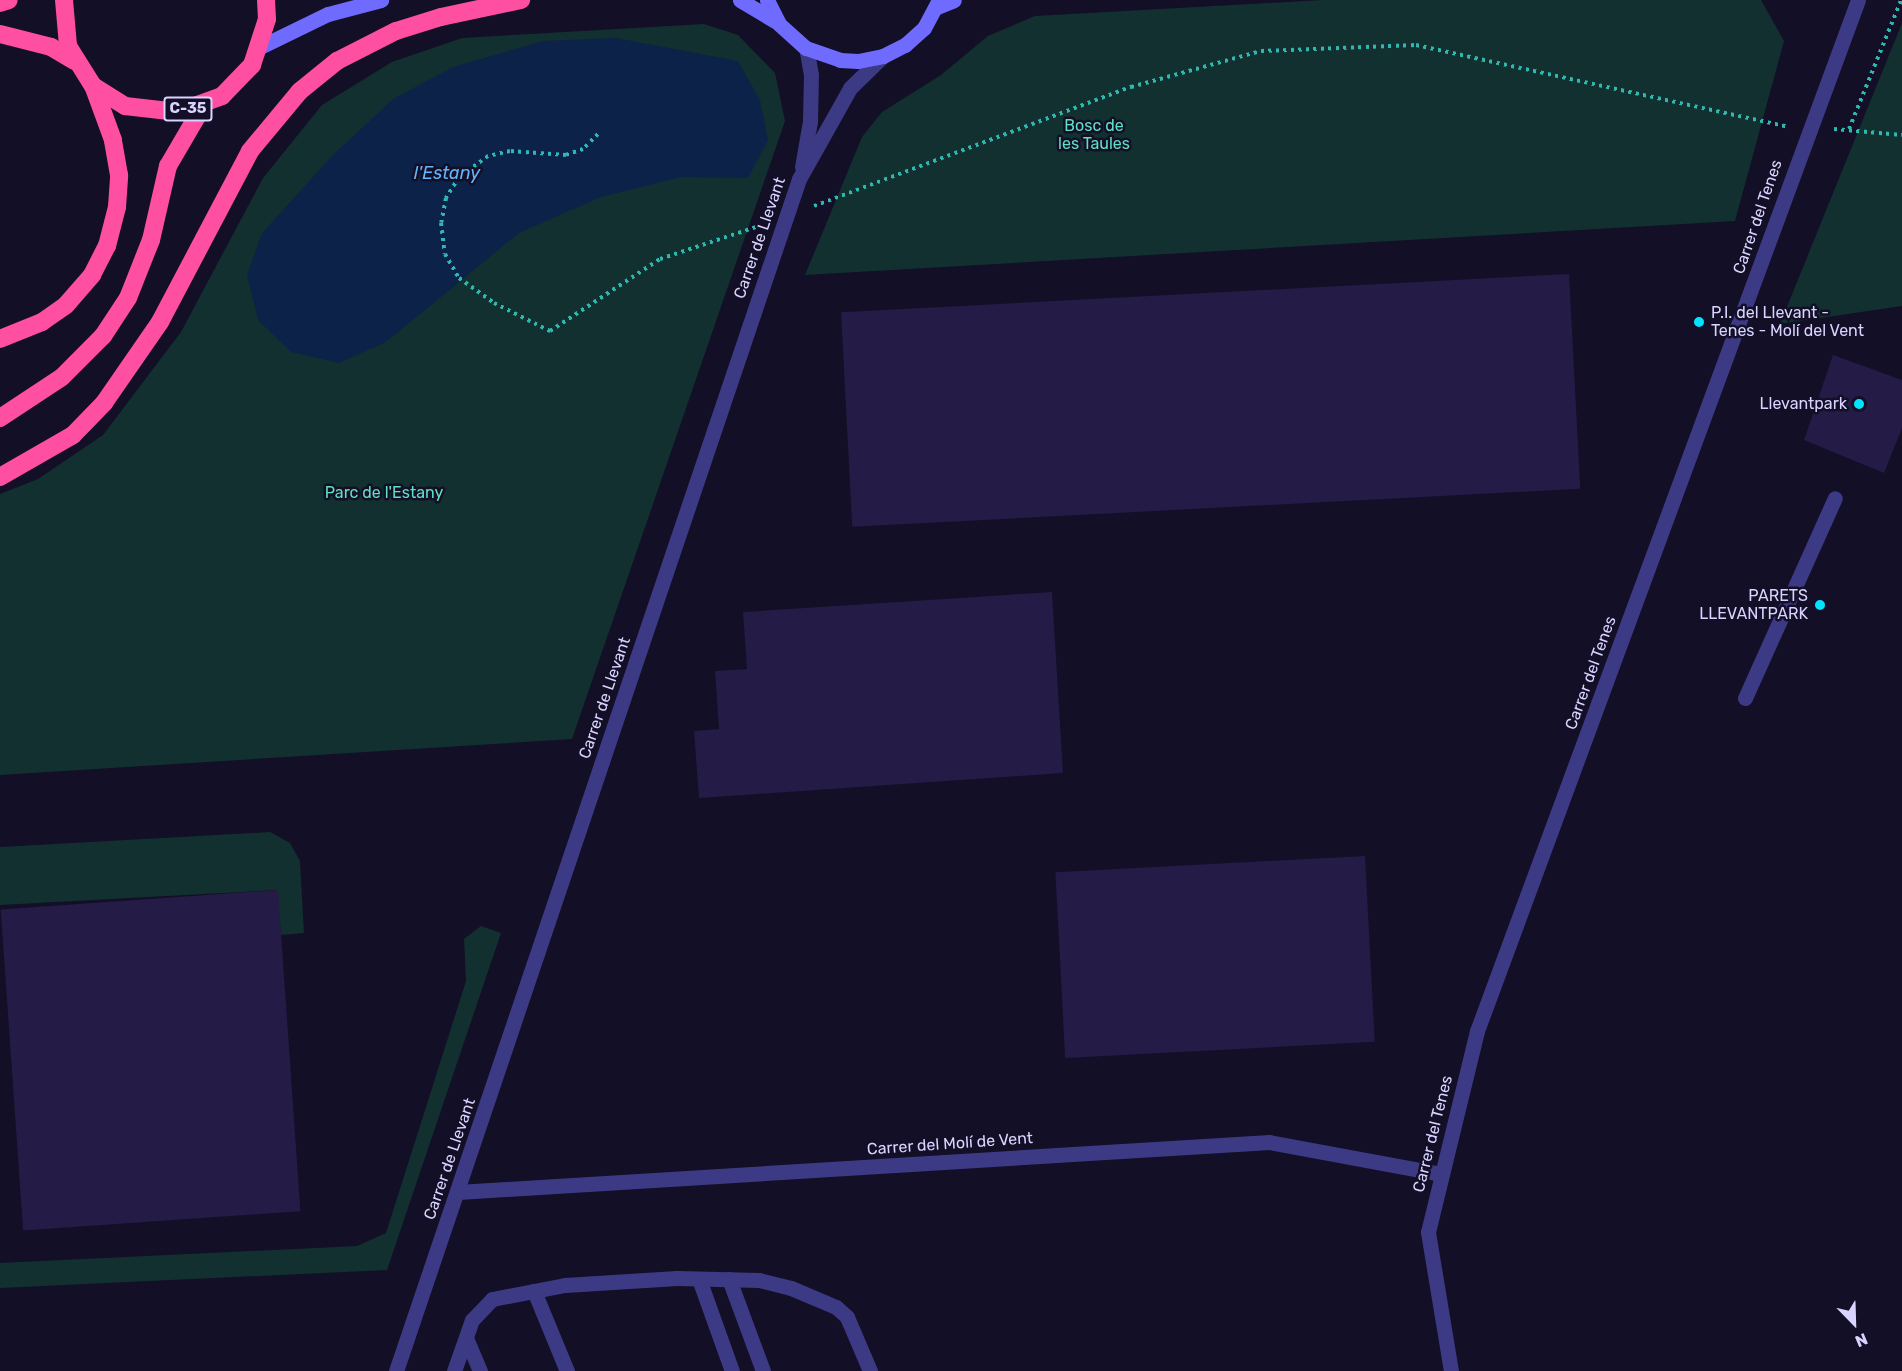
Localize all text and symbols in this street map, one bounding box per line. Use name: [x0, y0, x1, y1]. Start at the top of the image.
road number: C-35: [162, 97, 213, 121]
park label: Bosc de les Taules: [1058, 116, 1130, 154]
street label: Carrer del Tenes: [1729, 157, 1787, 277]
water label: l'Estany: [414, 162, 480, 184]
street label: Carrer de Llevant: [730, 175, 790, 301]
place label: P.I. del Llevant - Tenes - Molí del Vent: [1711, 303, 1864, 341]
marker: P.I. del Llevant - Tenes - Molí del Vent: [1692, 315, 1706, 329]
place label: Llevantpark: [1760, 394, 1847, 414]
marker: Llevantpark: [1852, 397, 1866, 411]
park label: Parc de l'Estany: [325, 483, 443, 503]
place label: PARETS LLEVANTPARK: [1699, 586, 1808, 624]
marker: PARETS LLEVANTPARK: [1813, 598, 1827, 612]
street label: Carrer del Tenes: [1561, 613, 1621, 733]
street label: Carrer de Llevant: [575, 635, 635, 761]
street label: Carrer del Tenes: [1409, 1073, 1457, 1195]
street label: Carrer de Llevant: [420, 1096, 480, 1222]
street label: Carrer del Molí de Vent: [866, 1129, 1034, 1159]
north arrow: [1824, 1293, 1884, 1353]
text: N: [1852, 1329, 1870, 1351]

